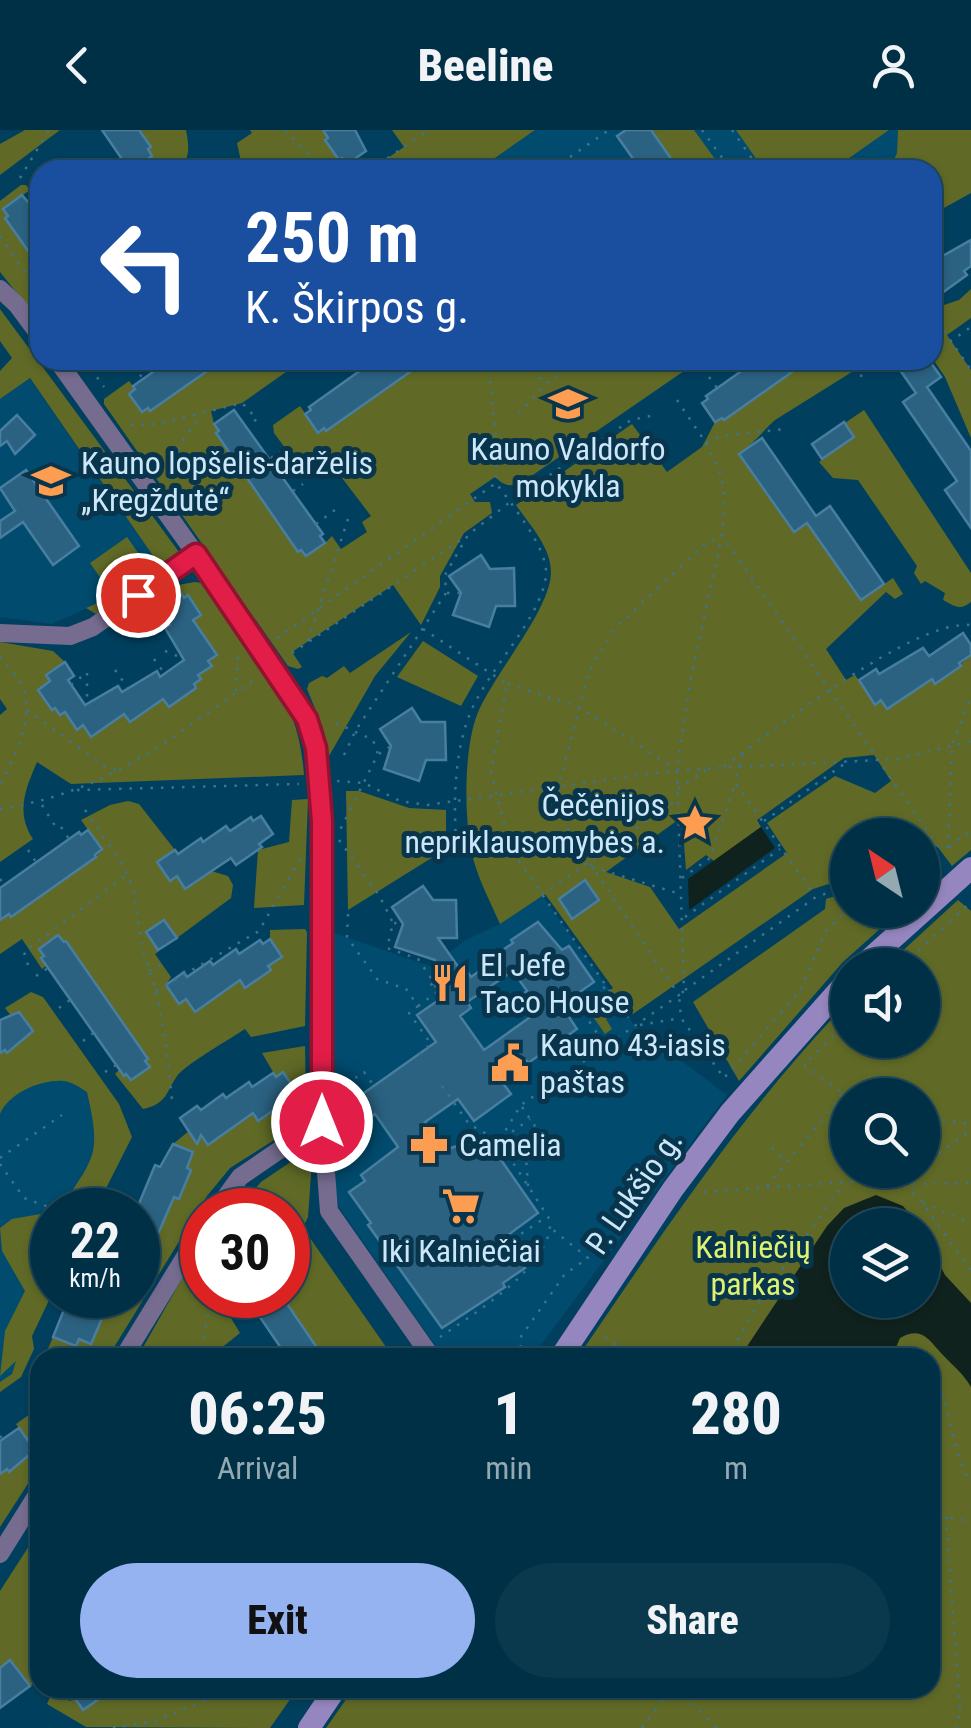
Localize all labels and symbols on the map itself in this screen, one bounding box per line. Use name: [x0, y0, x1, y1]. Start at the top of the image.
school or university icon: Kauno Valdorfo mokykla: [547, 383, 589, 425]
place label: Kauno Valdorfo mokykla: [470, 430, 666, 505]
place label: Kauno lopšelis-darželis „Kregždutė“: [81, 444, 373, 519]
school or university icon: Kauno lopšelis-darželis „Kregždutė“: [30, 460, 72, 502]
pin: [96, 553, 181, 638]
place label: Čečėnijos nepriklausomybės a.: [405, 786, 665, 861]
place icon: Čečėnijos nepriklausomybės a.: [674, 802, 716, 844]
north arrow: [830, 818, 940, 928]
place label: El Jefe Taco House: [480, 946, 629, 1021]
restaurant icon: El Jefe Taco House: [429, 962, 471, 1004]
place label: Kauno 43-iasis paštas: [540, 1026, 726, 1101]
public building icon: Kauno 43-iasis paštas: [489, 1042, 531, 1084]
position arrow: [270, 1070, 374, 1174]
street label: P. Lukšio g.: [578, 1123, 690, 1261]
pharmacy icon: Camelia: [408, 1124, 450, 1166]
place label: Camelia: [459, 1126, 562, 1164]
supermarket icon: Iki Kalniečiai: [440, 1185, 482, 1227]
speed limit sign: 30: [180, 1188, 310, 1318]
park label: Kalniečių parkas: [695, 1228, 811, 1303]
place label: Iki Kalniečiai: [381, 1232, 541, 1270]

